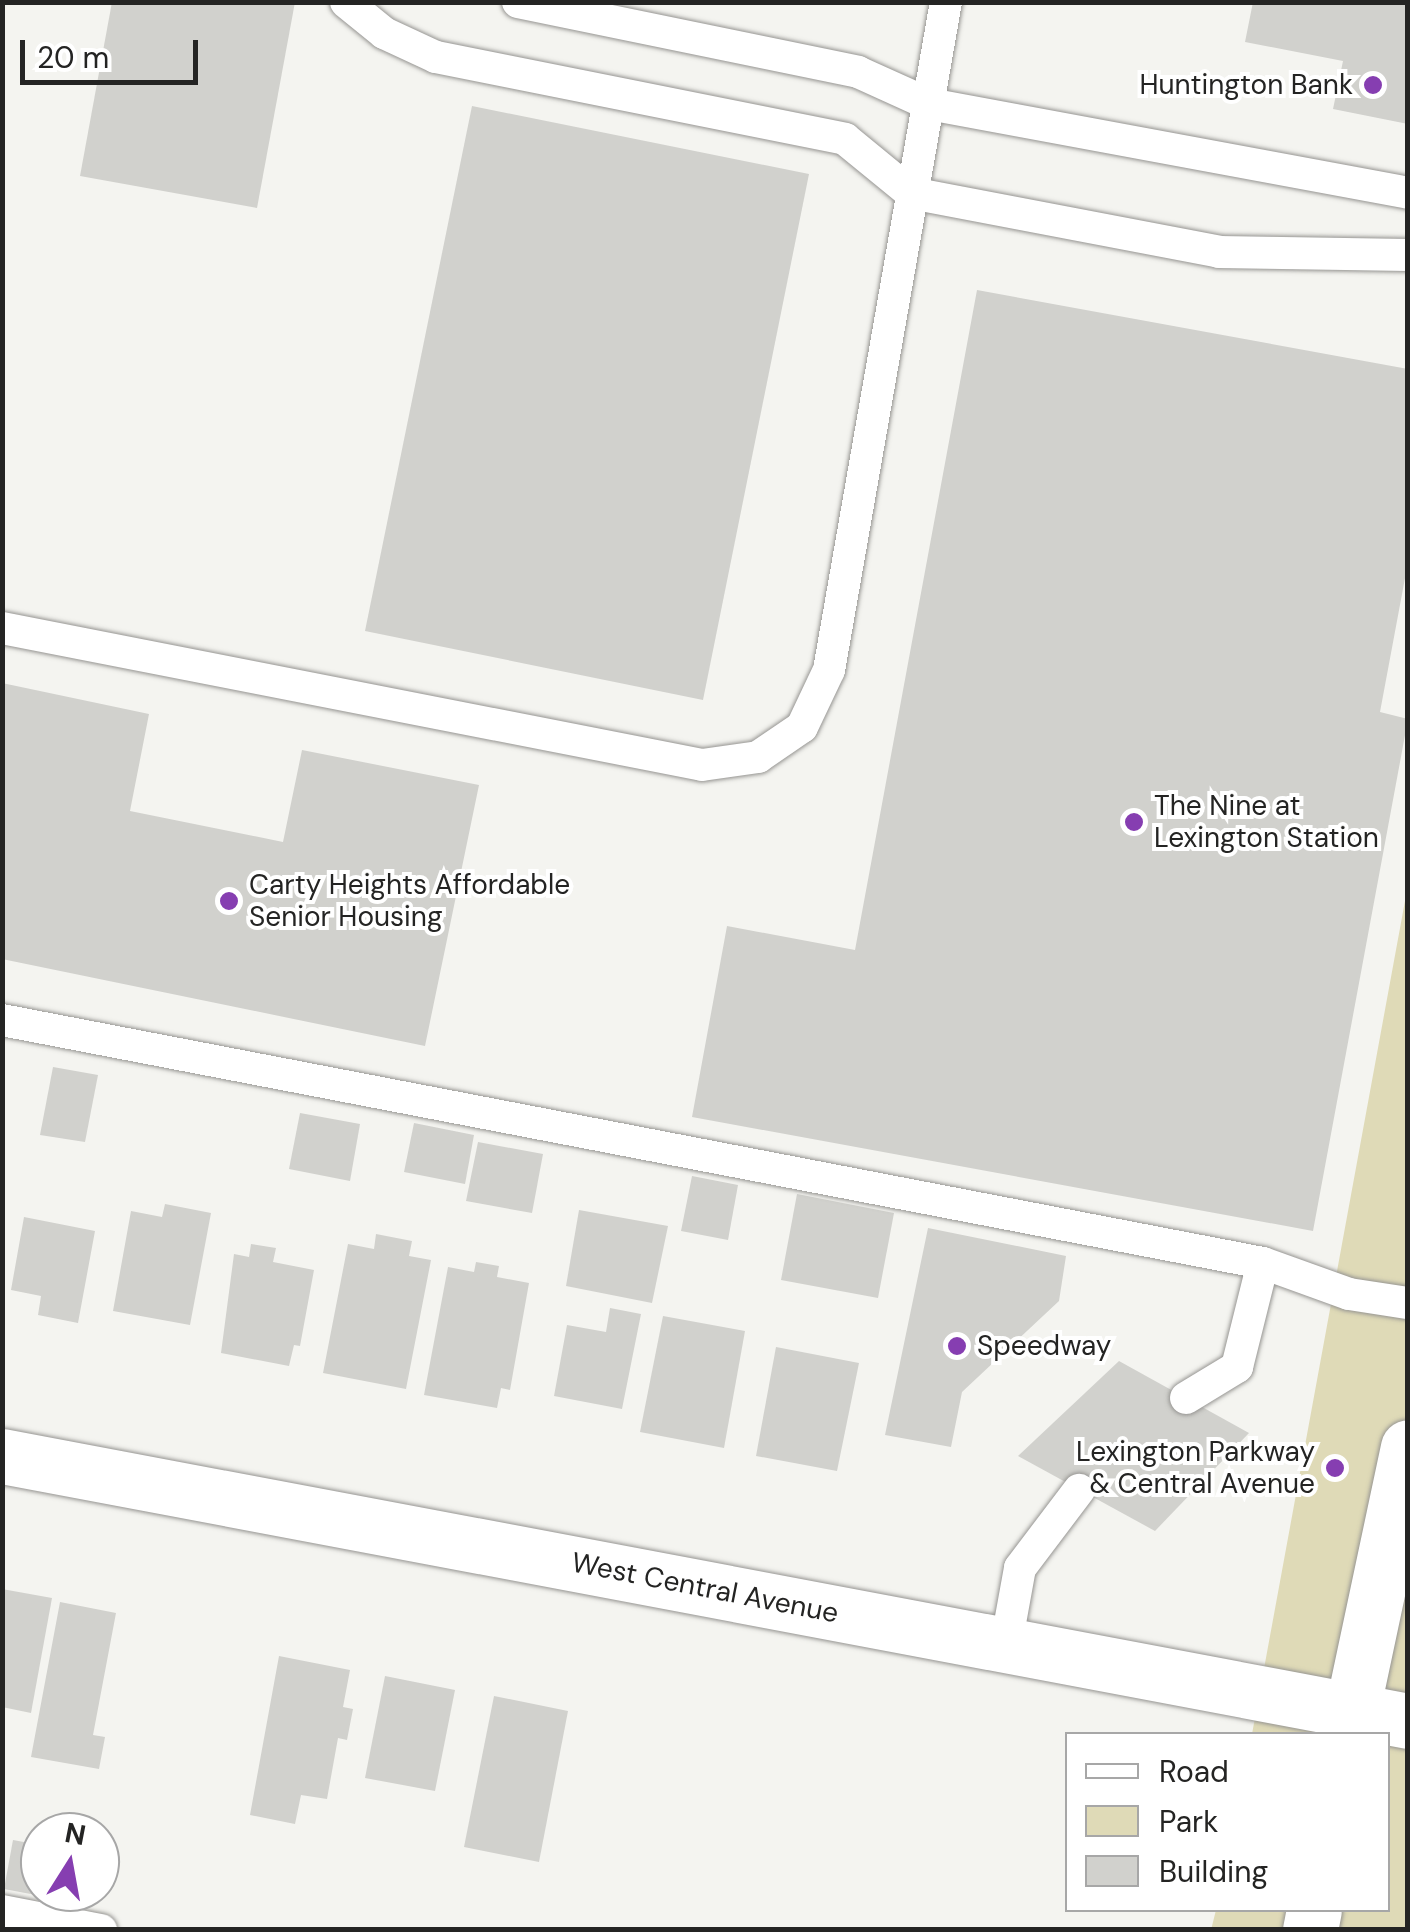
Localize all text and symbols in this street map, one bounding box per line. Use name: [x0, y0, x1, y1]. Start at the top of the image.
scale bar: [25, 20, 202, 82]
text: 20 m: [37, 38, 109, 77]
place label: Huntington Bank: [1139, 68, 1353, 102]
marker: Huntington Bank: [1362, 74, 1384, 96]
place label: The Nine at Lexington Station: [1154, 789, 1379, 855]
marker: The Nine at Lexington Station: [1123, 811, 1145, 833]
place label: Carty Heights Affordable Senior Housing: [249, 868, 570, 934]
marker: Carty Heights Affordable Senior Housing: [218, 890, 240, 912]
place label: Speedway: [977, 1329, 1111, 1363]
marker: Speedway: [946, 1335, 968, 1357]
place label: Lexington Parkway & Central Avenue: [1076, 1435, 1315, 1501]
marker: Lexington Parkway & Central Avenue: [1324, 1457, 1346, 1479]
street label: West Central Avenue: [569, 1546, 841, 1630]
legend: [1065, 1732, 1390, 1912]
text: Road: [1159, 1752, 1229, 1791]
text: Park: [1159, 1802, 1218, 1841]
north arrow: [20, 1812, 120, 1912]
text: N: [62, 1814, 89, 1854]
text: Building: [1159, 1852, 1268, 1891]

